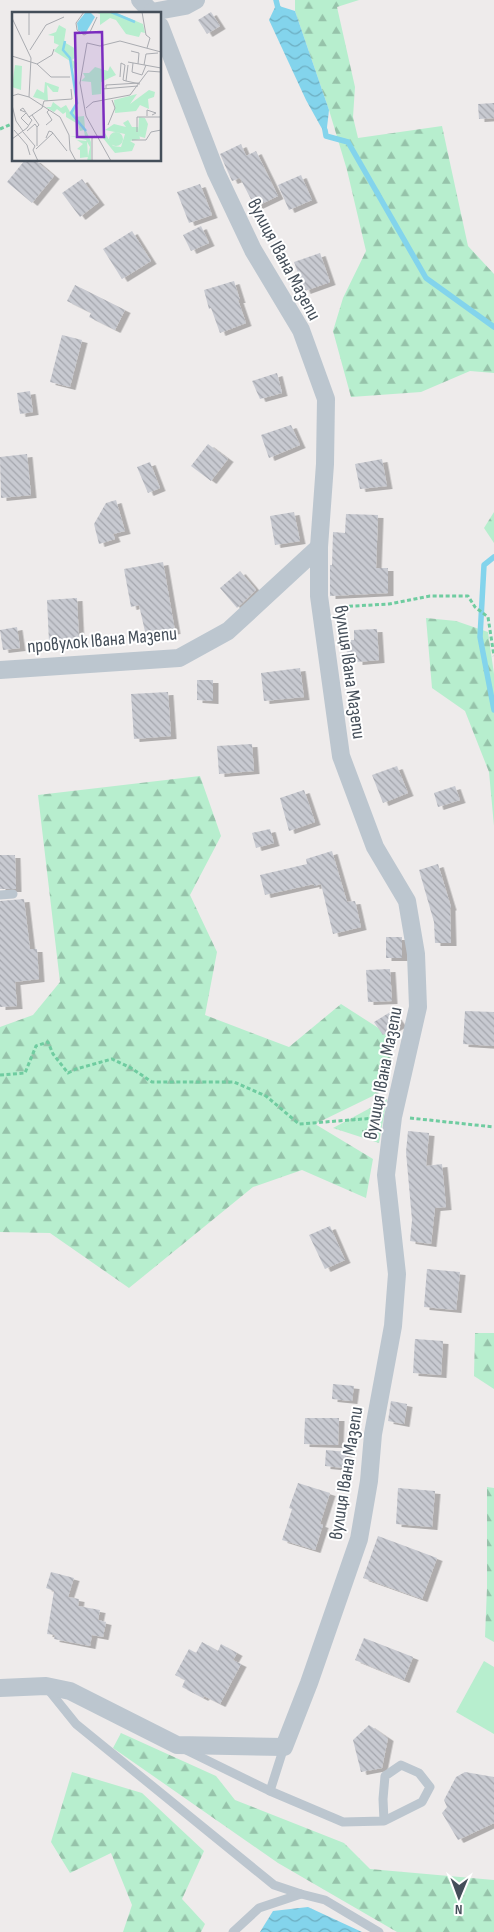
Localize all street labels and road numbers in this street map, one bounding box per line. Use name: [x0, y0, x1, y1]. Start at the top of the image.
street label: вулиця Івана Мазепи: [242, 195, 325, 325]
street label: вулиця Івана Мазепи: [329, 604, 370, 740]
street label: провулок Івана Мазепи: [26, 622, 178, 658]
street label: вулиця Івана Мазепи: [359, 1005, 408, 1142]
street label: вулиця Івана Мазепи: [325, 1405, 368, 1542]

